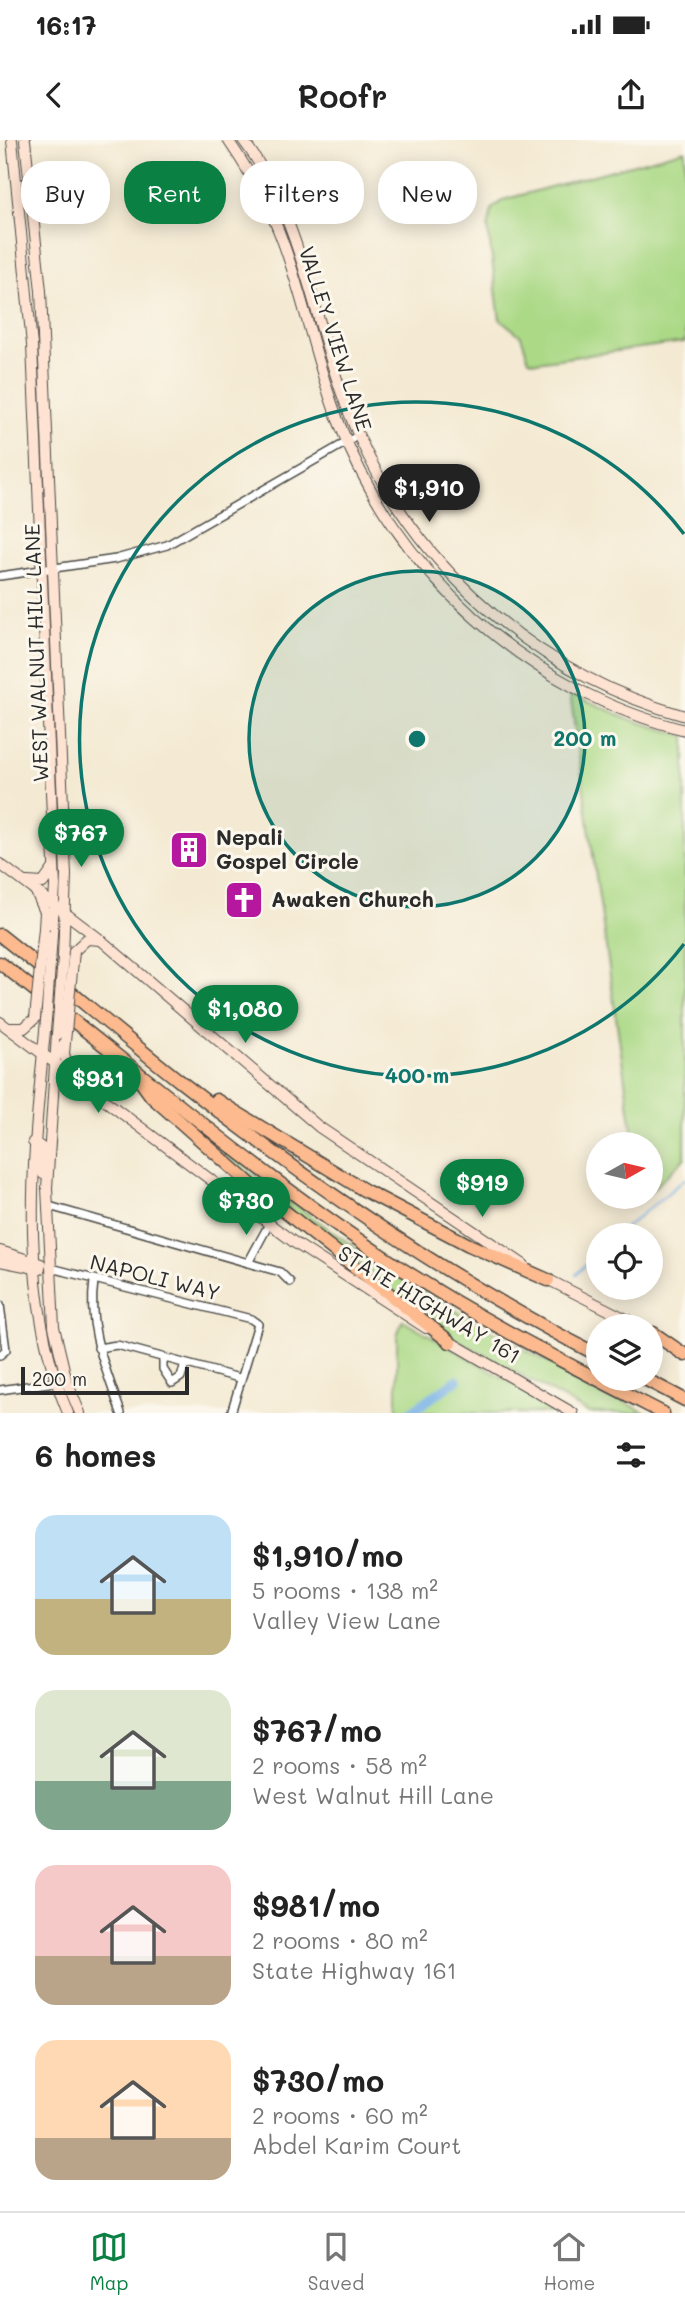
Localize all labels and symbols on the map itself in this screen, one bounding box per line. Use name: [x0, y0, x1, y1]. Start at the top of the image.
street label: VALLEY VIEW LANE: [294, 243, 379, 434]
pin: $1,910: [372, 464, 486, 524]
street label: WEST WALNUT HILL LANE: [17, 523, 54, 783]
text: 200 m: [554, 724, 616, 751]
centre of rings: [405, 727, 429, 751]
pin: $767: [40, 810, 122, 869]
place label: Nepali Gospel Circle: [216, 823, 359, 874]
building icon: Nepali Gospel Circle: [168, 829, 210, 871]
church icon: Awaken Church: [223, 879, 265, 921]
place label: Awaken Church: [271, 885, 434, 912]
pin: $1,080: [188, 986, 302, 1045]
pin: $981: [57, 1056, 139, 1115]
text: 400 m: [385, 1061, 449, 1088]
north arrow: [586, 1132, 663, 1209]
pin: $919: [441, 1160, 523, 1219]
pin: $730: [205, 1178, 287, 1237]
street label: STATE HIGHWAY 161: [334, 1239, 526, 1369]
street label: NAPOLI WAY: [87, 1247, 223, 1306]
scale bar: [21, 1364, 189, 1396]

